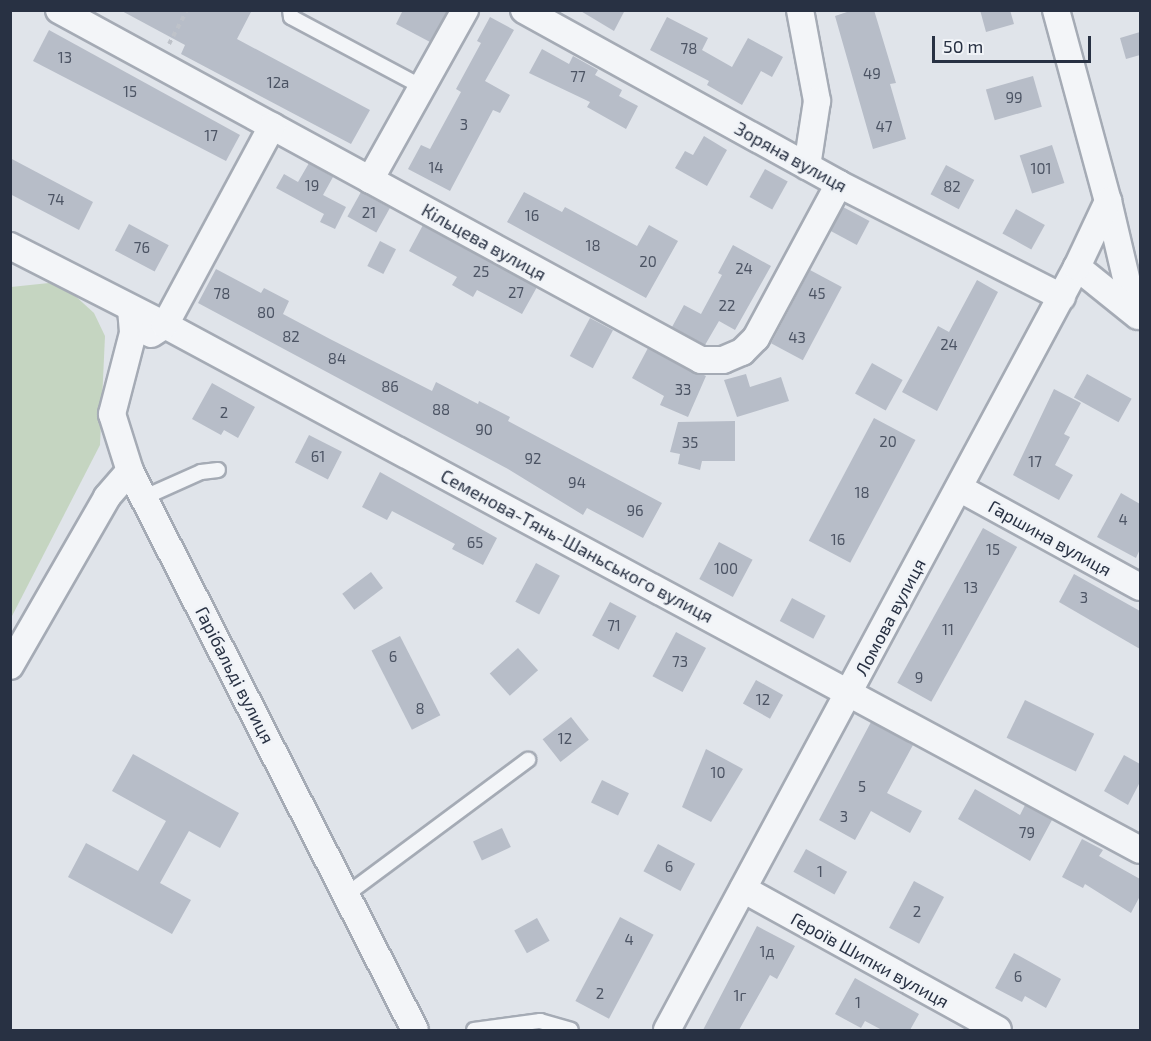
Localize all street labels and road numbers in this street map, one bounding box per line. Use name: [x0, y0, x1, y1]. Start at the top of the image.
street label: Зоряна вулиця: [731, 117, 851, 197]
street label: Кільцева вулиця: [418, 199, 550, 285]
street label: Семенова-Тянь-Шаньського вулиця: [437, 465, 717, 627]
street label: Гаршина вулиця: [985, 495, 1115, 581]
street label: Ломова вулиця: [850, 555, 930, 679]
street label: Гарібальді вулиця: [191, 603, 279, 747]
street label: Героїв Шипки вулиця: [787, 908, 953, 1012]

